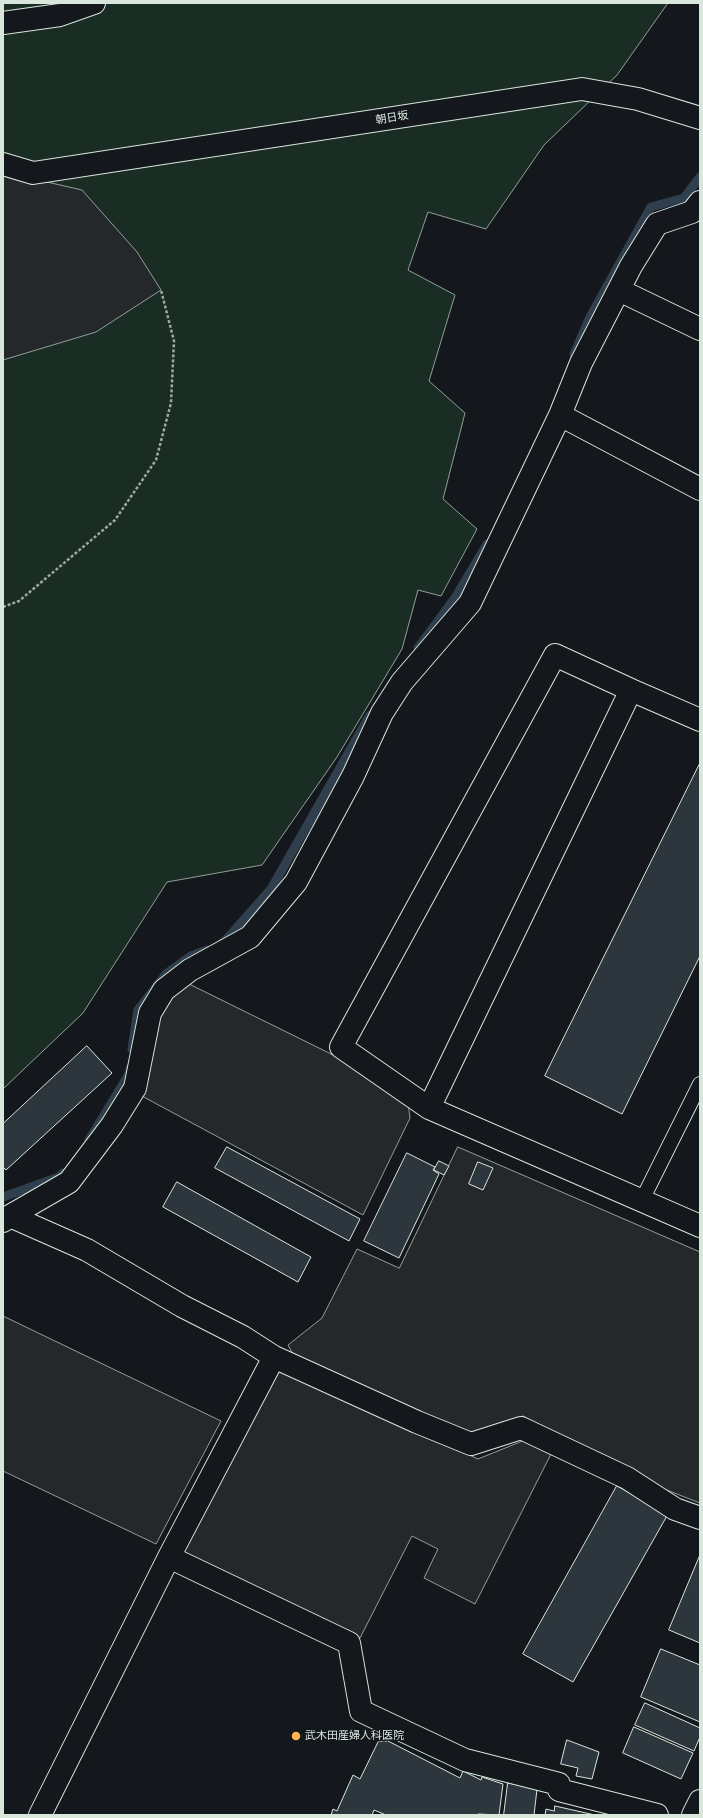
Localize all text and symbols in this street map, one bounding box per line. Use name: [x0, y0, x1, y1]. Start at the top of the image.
street label: 朝日坂: [375, 109, 409, 127]
place label: 武木田産婦人科医院: [305, 1729, 404, 1743]
marker: 武木田産婦人科医院: [290, 1730, 302, 1742]

